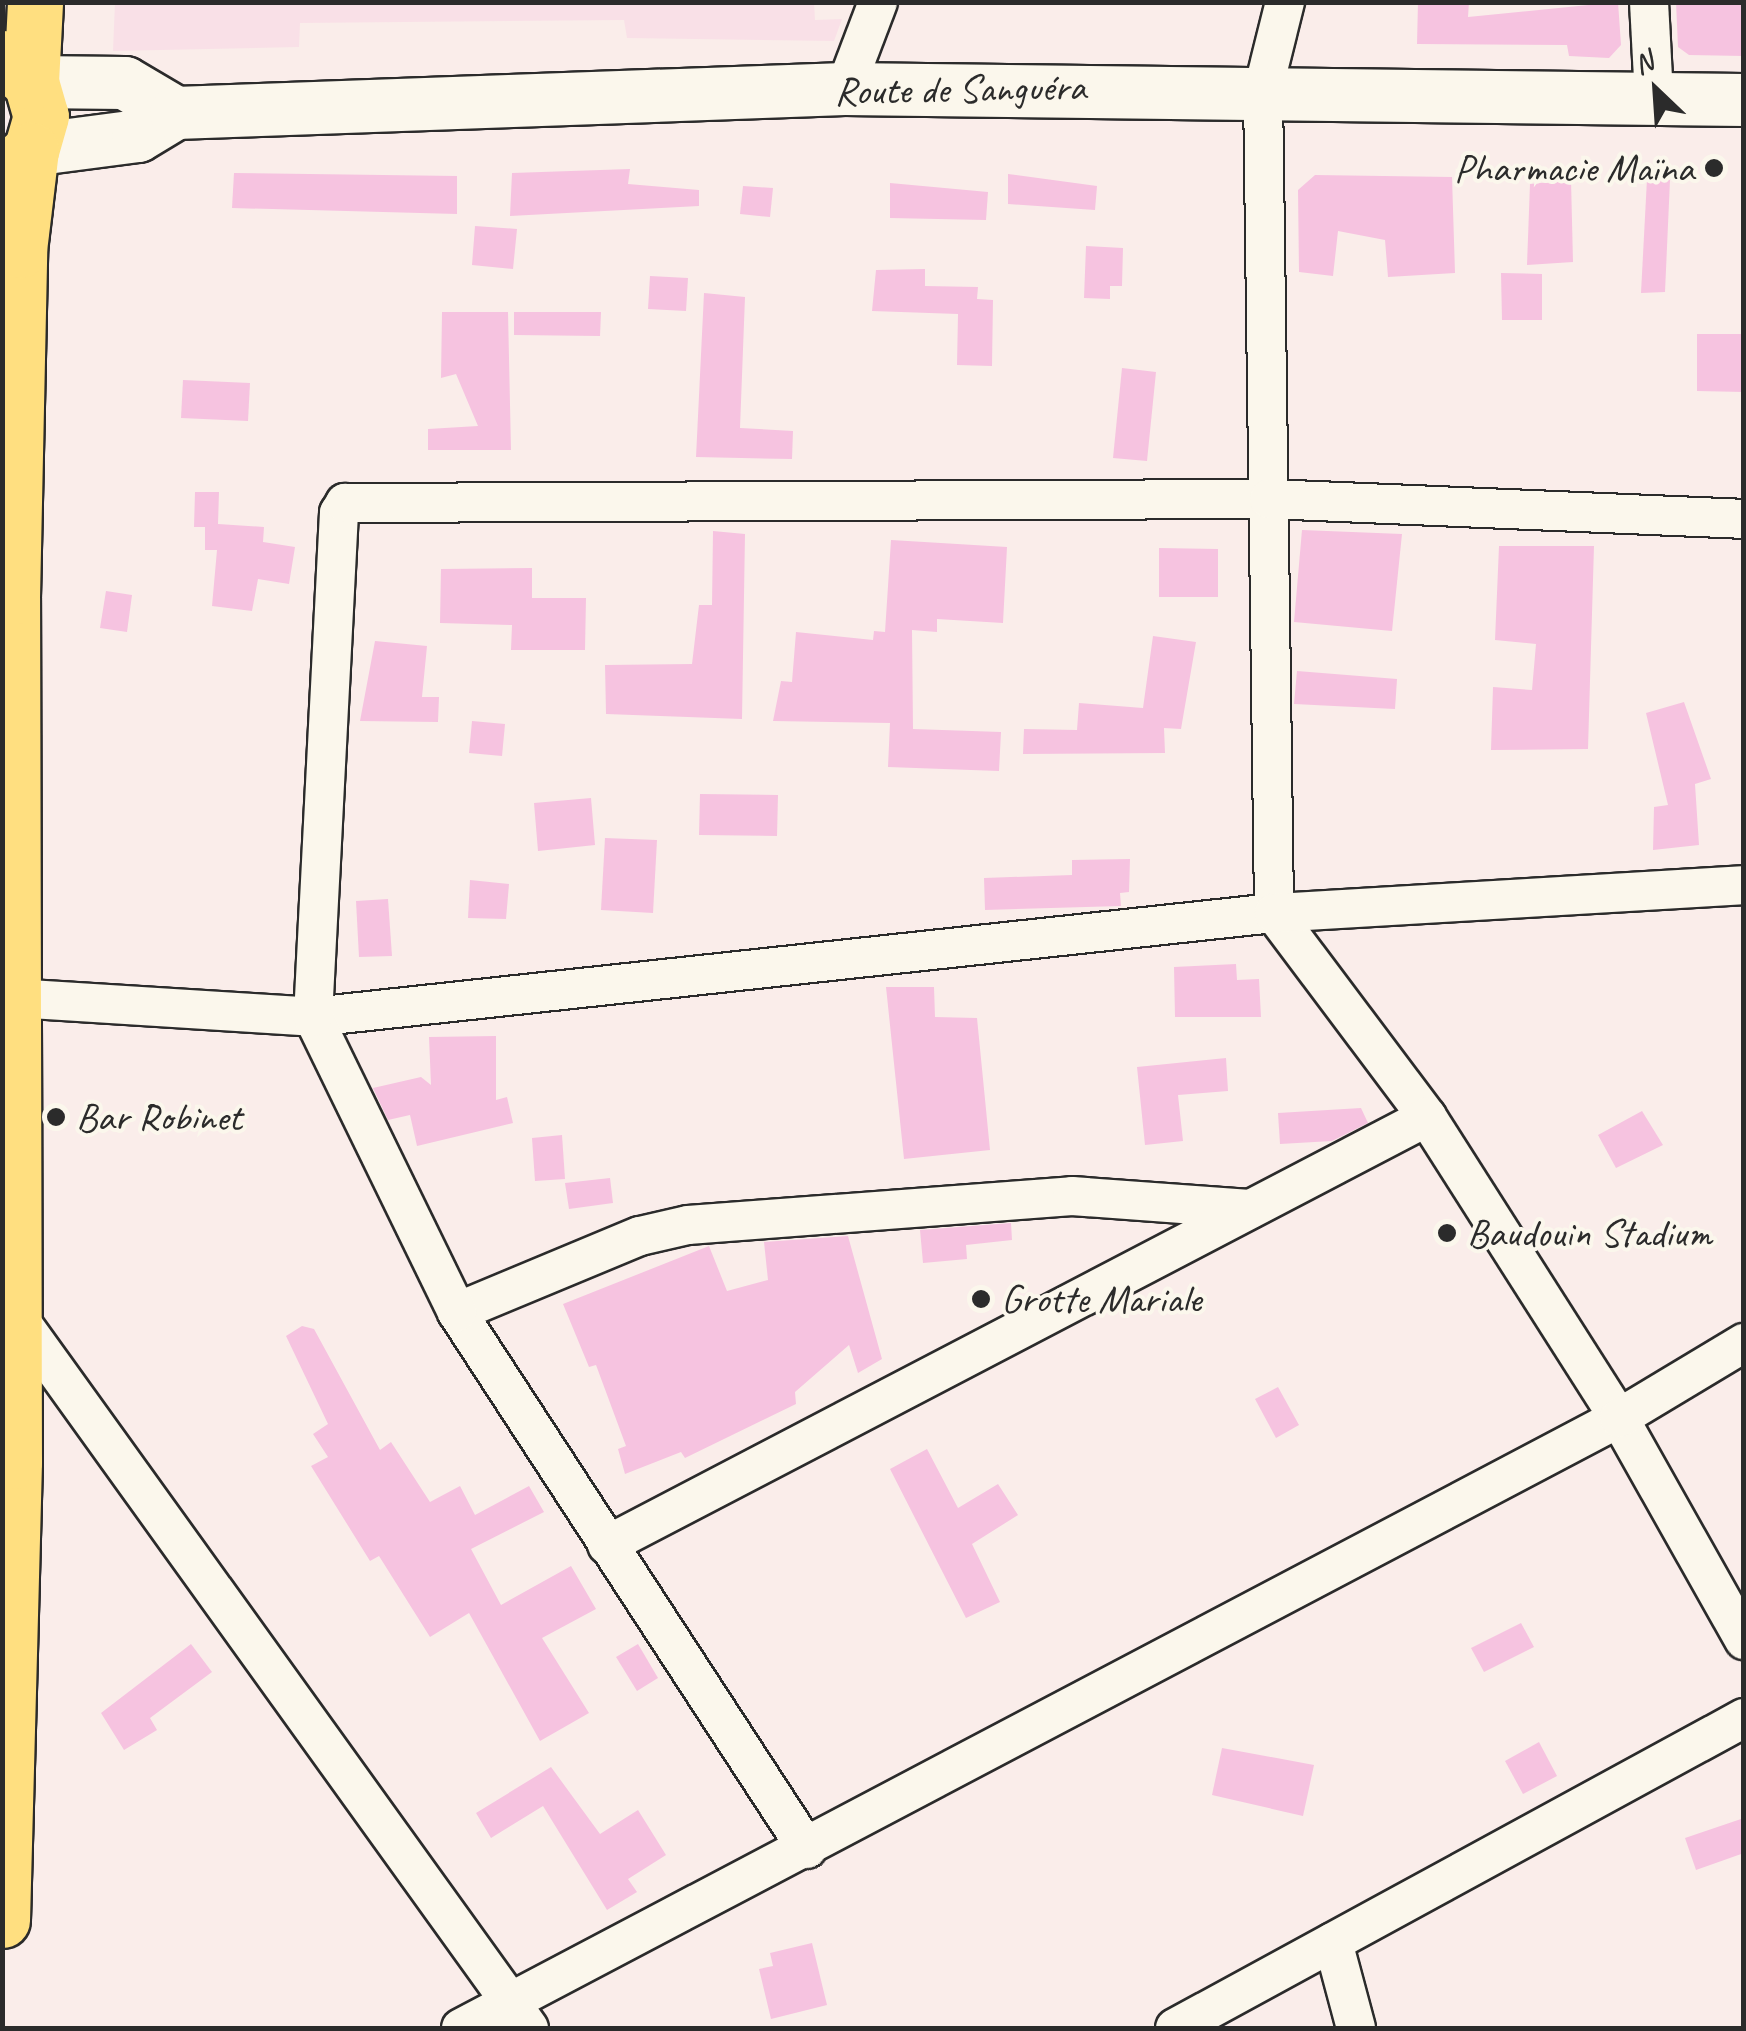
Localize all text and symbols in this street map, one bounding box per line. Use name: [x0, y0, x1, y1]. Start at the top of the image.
north arrow: [1606, 40, 1706, 140]
text: N: [1628, 43, 1658, 82]
street label: Route de Sanguéra: [833, 63, 1087, 115]
place label: Pharmacie Maïna: [1453, 144, 1694, 192]
marker: Pharmacie Maïna: [1703, 157, 1725, 179]
place label: Bar Robinet: [76, 1093, 243, 1141]
marker: Bar Robinet: [45, 1106, 67, 1128]
place label: Baudouin Stadium: [1467, 1209, 1711, 1257]
marker: Baudouin Stadium: [1436, 1222, 1458, 1244]
place label: Grotte Mariale: [1001, 1275, 1202, 1323]
marker: Grotte Mariale: [970, 1288, 992, 1310]

